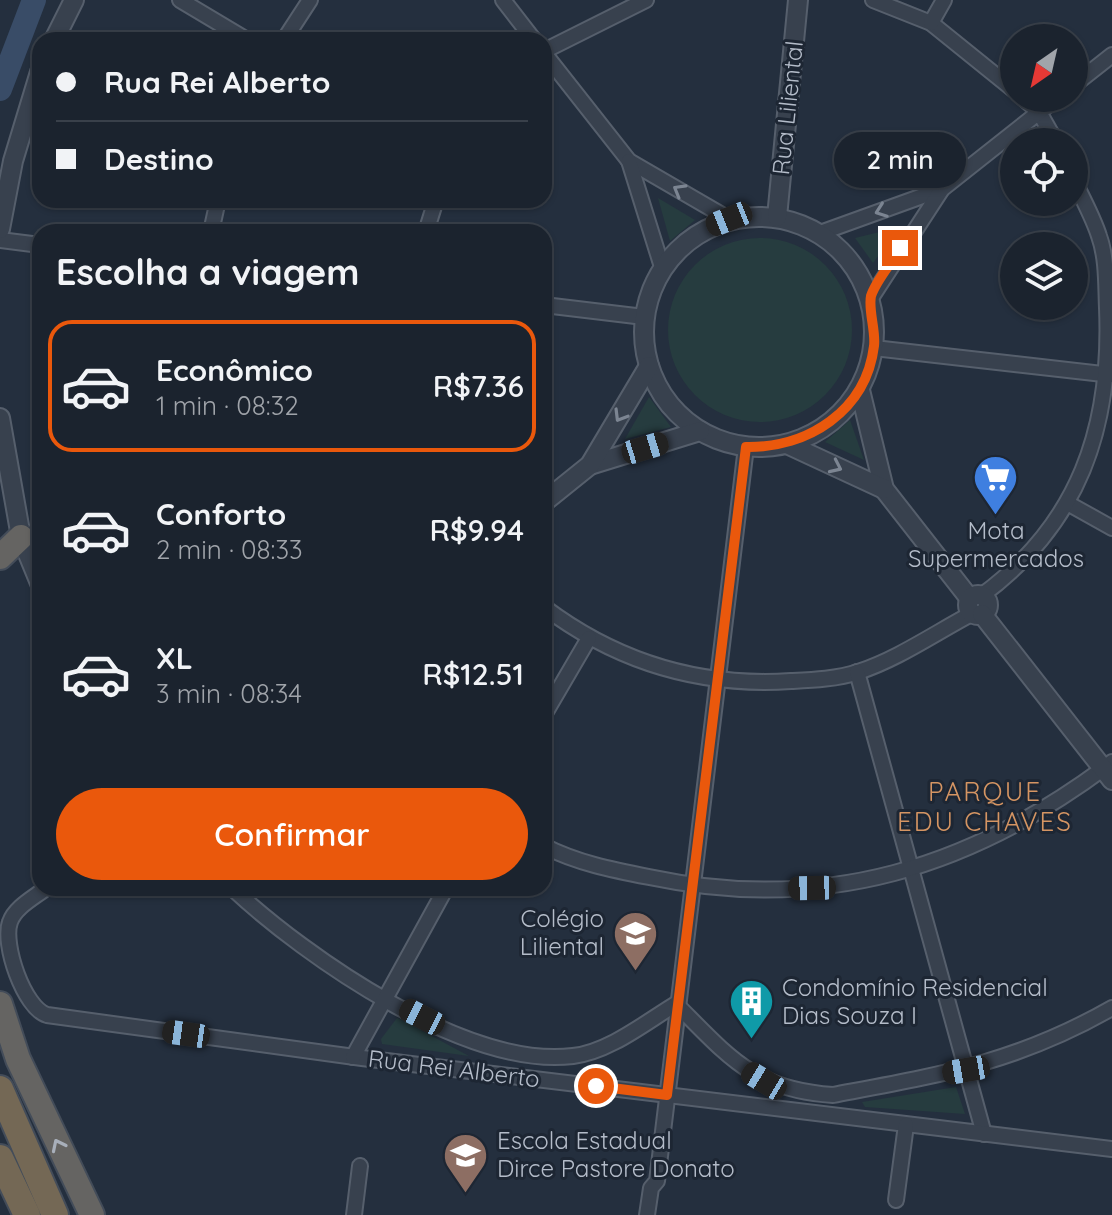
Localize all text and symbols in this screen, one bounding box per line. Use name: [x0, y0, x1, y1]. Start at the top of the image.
north arrow: [1000, 24, 1088, 112]
map controls: [1000, 24, 1088, 320]
street label: Rua Liliental: [765, 39, 809, 176]
text: Rua Rei Alberto: [104, 63, 330, 101]
button: locate: [1000, 128, 1088, 216]
callout: 2 min: [834, 132, 966, 188]
text: Destino: [104, 140, 214, 178]
text: 2 min: [866, 143, 934, 176]
one-way arrow: [673, 184, 688, 200]
car: [702, 199, 756, 239]
one-way arrow: [875, 201, 889, 218]
route end: [882, 230, 918, 266]
button: layers: [1000, 232, 1088, 320]
text: Escolha a viagem: [56, 249, 359, 294]
icon: car: [60, 350, 132, 422]
text: Econômico: [156, 351, 313, 389]
text: R$7.36: [433, 367, 524, 405]
text: 1 min · 08:32: [156, 389, 299, 422]
one-way arrow: [614, 407, 629, 422]
car: [619, 430, 671, 466]
supermarket icon: Mota Supermercados: [972, 453, 1020, 516]
one-way arrow: [827, 457, 842, 473]
icon: car: [60, 494, 132, 566]
text: Conforto: [156, 495, 286, 533]
text: R$9.94: [430, 511, 524, 549]
place label: Mota Supermercados: [908, 515, 1084, 573]
text: 2 min · 08:33: [156, 533, 303, 566]
icon: car: [60, 638, 132, 710]
text: XL: [156, 639, 193, 677]
text: R$12.51: [422, 655, 524, 693]
text: 3 min · 08:34: [156, 677, 302, 710]
district label: PARQUE EDU CHAVES: [897, 775, 1073, 838]
button: Confirmar: [56, 788, 528, 880]
car: [788, 876, 836, 900]
place label: Colégio Liliental: [520, 903, 604, 961]
school or university icon: Colégio Liliental: [611, 909, 659, 972]
place label: Condomínio Residencial Dias Souza I: [782, 972, 1048, 1030]
building icon: Condomínio Residencial Dias Souza I: [727, 978, 775, 1041]
car: [395, 995, 449, 1039]
car: [161, 1019, 211, 1049]
street label: Rua Rei Alberto: [367, 1043, 542, 1093]
car: [940, 1054, 992, 1086]
car: [737, 1058, 791, 1104]
route start: [578, 1068, 614, 1104]
place label: Escola Estadual Dirce Pastore Donato: [497, 1125, 735, 1183]
school or university icon: Escola Estadual Dirce Pastore Donato: [442, 1131, 490, 1194]
one-way arrow: [52, 1138, 68, 1153]

